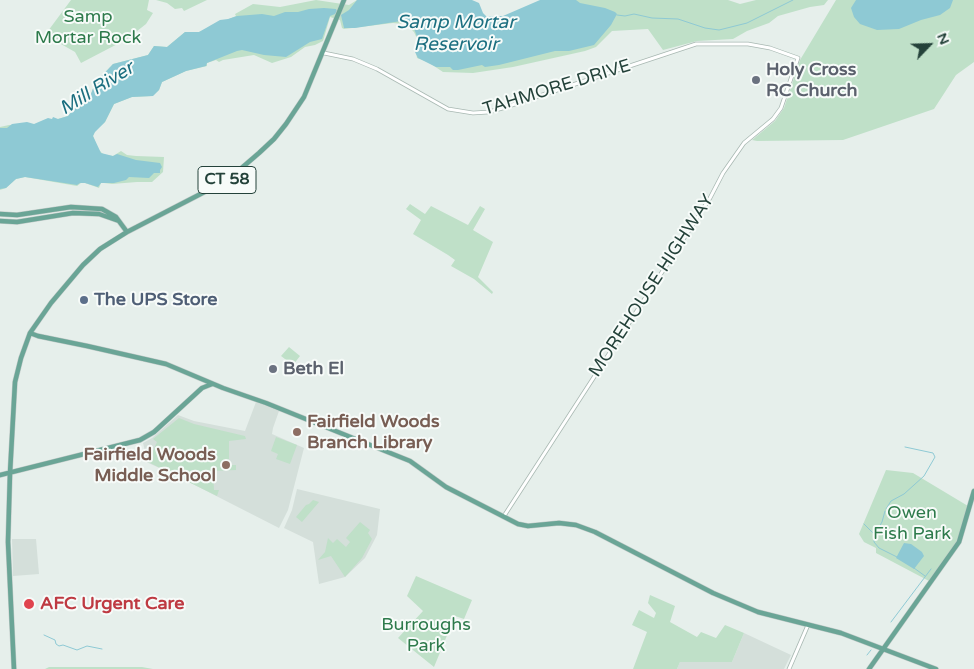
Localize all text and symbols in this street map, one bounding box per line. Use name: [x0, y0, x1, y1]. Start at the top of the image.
park label: Samp Mortar Rock: [35, 6, 141, 48]
water label: Samp Mortar Reservoir: [397, 12, 515, 56]
north arrow: [904, 20, 954, 70]
text: N: [933, 30, 953, 47]
street label: TAHMORE DRIVE: [481, 55, 633, 121]
water label: Mill River: [56, 57, 138, 121]
place label: Holy Cross RC Church: [766, 59, 858, 102]
marker: Holy Cross RC Church: [750, 74, 762, 86]
road number: CT 58: [198, 166, 256, 194]
street label: MOREHOUSE HIGHWAY: [585, 191, 719, 381]
place label: The UPS Store: [94, 289, 217, 311]
marker: The UPS Store: [78, 294, 90, 306]
place label: Beth El: [283, 358, 344, 380]
marker: Beth El: [267, 363, 279, 375]
place label: Fairfield Woods Branch Library: [307, 411, 440, 454]
marker: Fairfield Woods Branch Library: [291, 426, 303, 438]
place label: Fairfield Woods Middle School: [83, 444, 216, 486]
marker: Fairfield Woods Middle School: [220, 459, 232, 471]
park label: Owen Fish Park: [873, 502, 951, 544]
place label: AFC Urgent Care: [40, 593, 184, 615]
marker: AFC Urgent Care: [22, 597, 36, 611]
park label: Burroughs Park: [381, 614, 471, 656]

